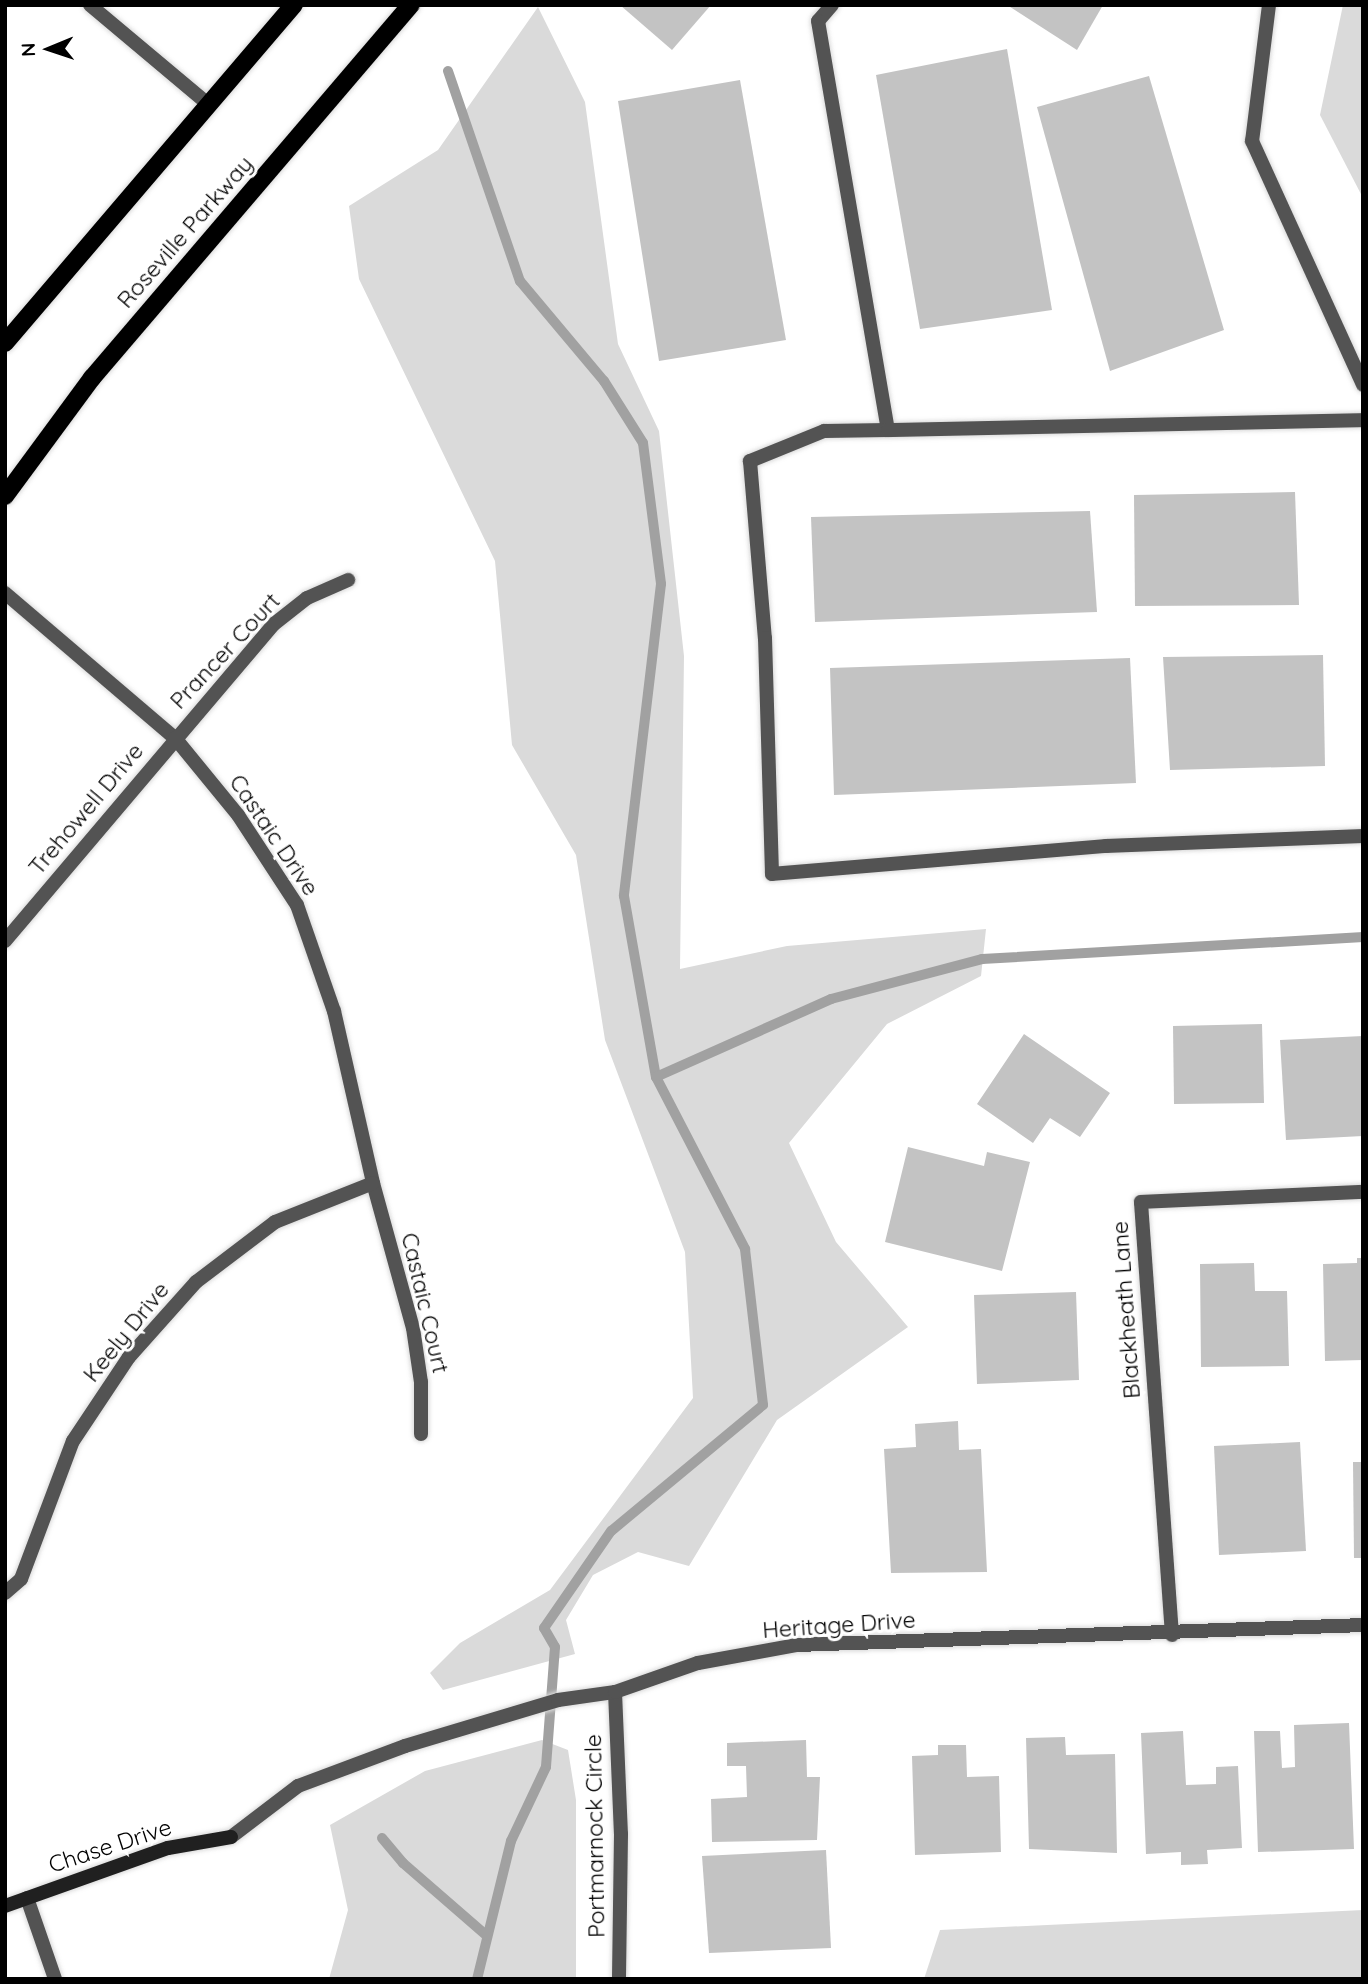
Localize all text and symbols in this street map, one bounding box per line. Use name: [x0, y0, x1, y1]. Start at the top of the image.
north arrow: [14, 14, 84, 84]
text: N: [16, 42, 40, 57]
street label: Roseville Parkway: [111, 150, 259, 314]
street label: Prancer Court: [164, 587, 286, 715]
street label: Trehowell Drive: [23, 738, 149, 880]
street label: Castaic Drive: [223, 769, 325, 901]
street label: Blackheath Lane: [1106, 1220, 1146, 1400]
street label: Castaic Court: [395, 1230, 455, 1376]
street label: Keely Drive: [77, 1276, 175, 1388]
street label: Heritage Drive: [761, 1606, 917, 1644]
street label: Portmarnock Circle: [579, 1734, 611, 1938]
street label: Chase Drive: [45, 1813, 175, 1879]

